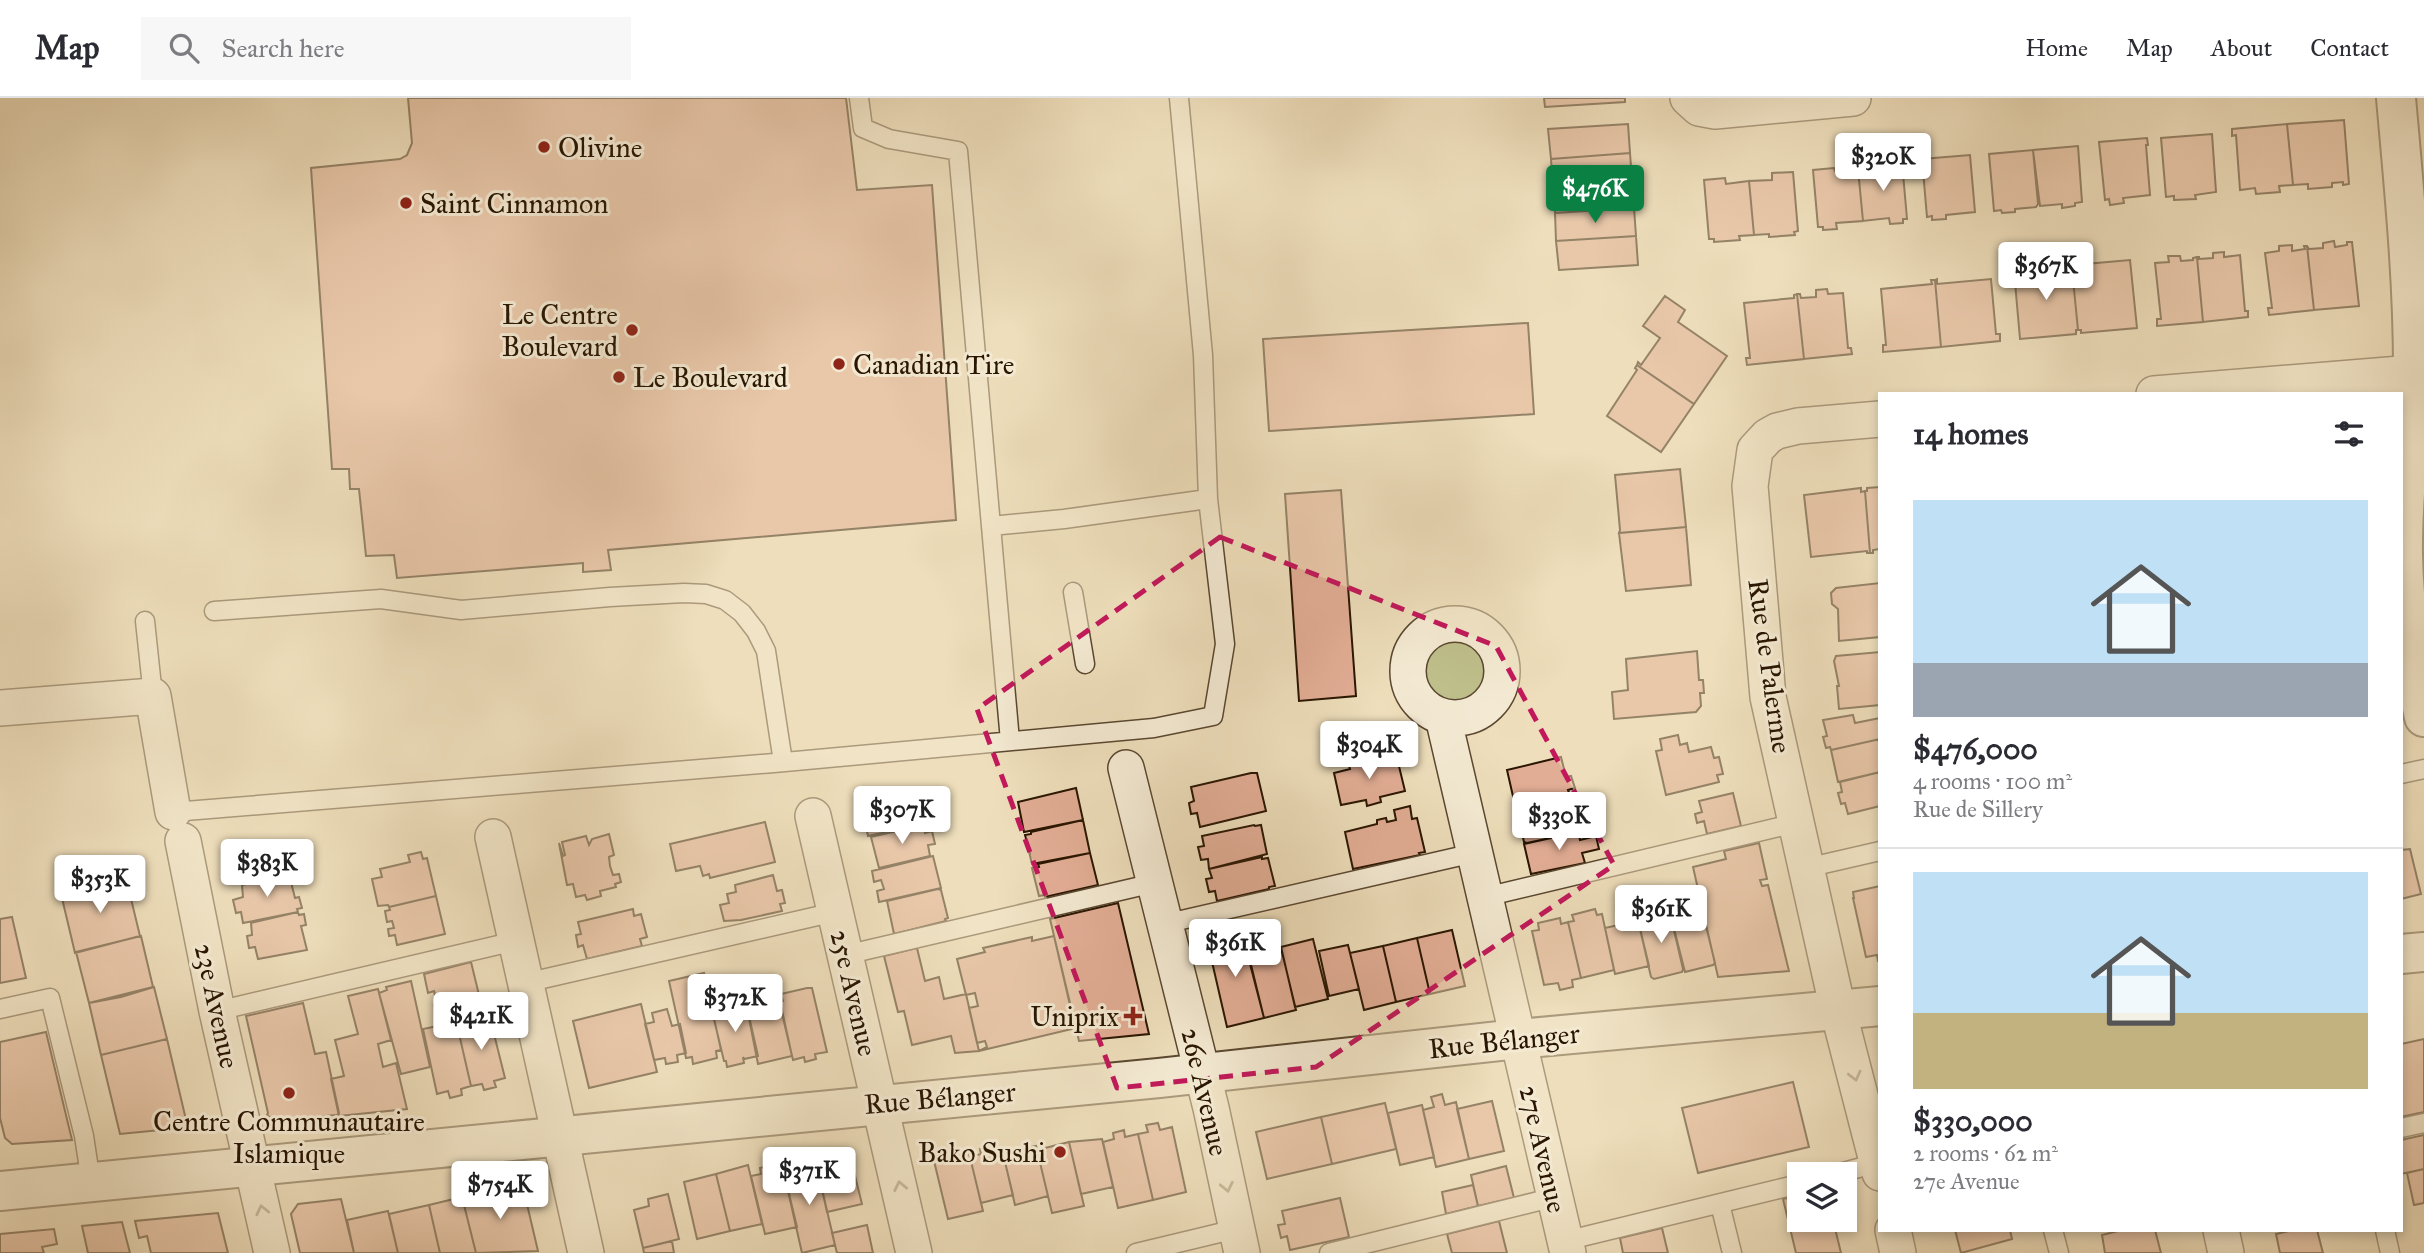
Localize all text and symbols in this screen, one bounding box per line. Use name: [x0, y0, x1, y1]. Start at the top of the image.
search box: [141, 17, 631, 80]
text: Map: [35, 28, 99, 68]
icon: search: [165, 29, 203, 67]
text: Search here: [221, 32, 345, 64]
text: Home: [2025, 33, 2088, 63]
text: Map: [2126, 33, 2173, 63]
text: About: [2211, 33, 2272, 63]
text: Contact: [2310, 33, 2389, 63]
place label: Olivine: [558, 130, 642, 165]
pin: $320K: [1834, 134, 1932, 193]
marker: Olivine: [536, 139, 552, 155]
text: $320K: [1851, 142, 1915, 170]
pin: $476K: [1546, 166, 1644, 225]
text: $476K: [1562, 174, 1628, 202]
place label: Saint Cinnamon: [420, 186, 608, 221]
marker: Saint Cinnamon: [398, 195, 414, 211]
pin: $367K: [1997, 242, 2095, 302]
text: $367K: [2014, 251, 2078, 279]
place label: Le Centre Boulevard: [502, 297, 618, 364]
marker: Le Centre Boulevard: [624, 322, 640, 338]
place label: Canadian Tire: [853, 347, 1015, 382]
marker: Canadian Tire: [831, 356, 847, 372]
place label: Le Boulevard: [633, 360, 788, 395]
marker: Le Boulevard: [611, 369, 627, 385]
icon: filters: [2330, 415, 2368, 453]
text: 14 homes: [1913, 416, 2028, 452]
icon: home: [2078, 546, 2204, 672]
street label: Rue de Palerme: [1740, 576, 1800, 756]
pin: $304K: [1320, 722, 1418, 781]
text: $304K: [1336, 730, 1402, 758]
text: $476,000: [1913, 731, 2038, 767]
text: 4 rooms · 100 m²: [1913, 767, 2072, 795]
pin: $307K: [853, 786, 951, 846]
pin: $330K: [1510, 792, 1608, 852]
text: $307K: [870, 795, 934, 823]
text: Rue de Sillery: [1913, 795, 2043, 823]
text: $330K: [1528, 801, 1590, 829]
pin: $383K: [218, 840, 316, 899]
text: $383K: [237, 848, 297, 876]
pin: $353K: [51, 856, 149, 915]
text: $353K: [70, 864, 130, 892]
pin: $361K: [1612, 886, 1710, 945]
text: $361K: [1631, 894, 1691, 922]
icon: home: [2078, 918, 2204, 1044]
pin: $361K: [1186, 920, 1284, 979]
street label: 25e Avenue: [823, 927, 885, 1059]
text: $361K: [1205, 928, 1265, 956]
street label: 23e Avenue: [187, 940, 247, 1072]
pin: $372K: [686, 974, 784, 1034]
text: $372K: [704, 983, 766, 1011]
pin: $421K: [432, 992, 530, 1052]
place label: Uniprix: [1030, 999, 1120, 1034]
text: $421K: [449, 1001, 513, 1029]
marker: Uniprix: [1125, 1008, 1141, 1024]
street label: Rue Bélanger: [1427, 1016, 1582, 1066]
street label: 26e Avenue: [1173, 1025, 1237, 1159]
one-way arrow: [1847, 1070, 1861, 1082]
street label: Rue Bélanger: [863, 1074, 1018, 1122]
street label: 27e Avenue: [1511, 1082, 1575, 1216]
marker: Centre Communautaire Islamique: [281, 1085, 297, 1101]
text: $330,000: [1913, 1103, 2033, 1139]
place label: Centre Communautaire Islamique: [153, 1104, 425, 1171]
place label: Bako Sushi: [918, 1135, 1046, 1170]
text: 2 rooms · 62 m²: [1913, 1139, 2058, 1167]
marker: Bako Sushi: [1052, 1144, 1068, 1160]
pin: $371K: [760, 1148, 858, 1207]
text: $371K: [779, 1156, 839, 1184]
pin: $754K: [451, 1162, 549, 1221]
map controls: [1787, 1162, 1857, 1232]
button: layers: [1787, 1162, 1857, 1232]
text: 27e Avenue: [1913, 1167, 2020, 1195]
text: $754K: [467, 1170, 533, 1198]
one-way arrow: [893, 1180, 908, 1192]
one-way arrow: [1219, 1181, 1234, 1193]
one-way arrow: [256, 1204, 270, 1216]

